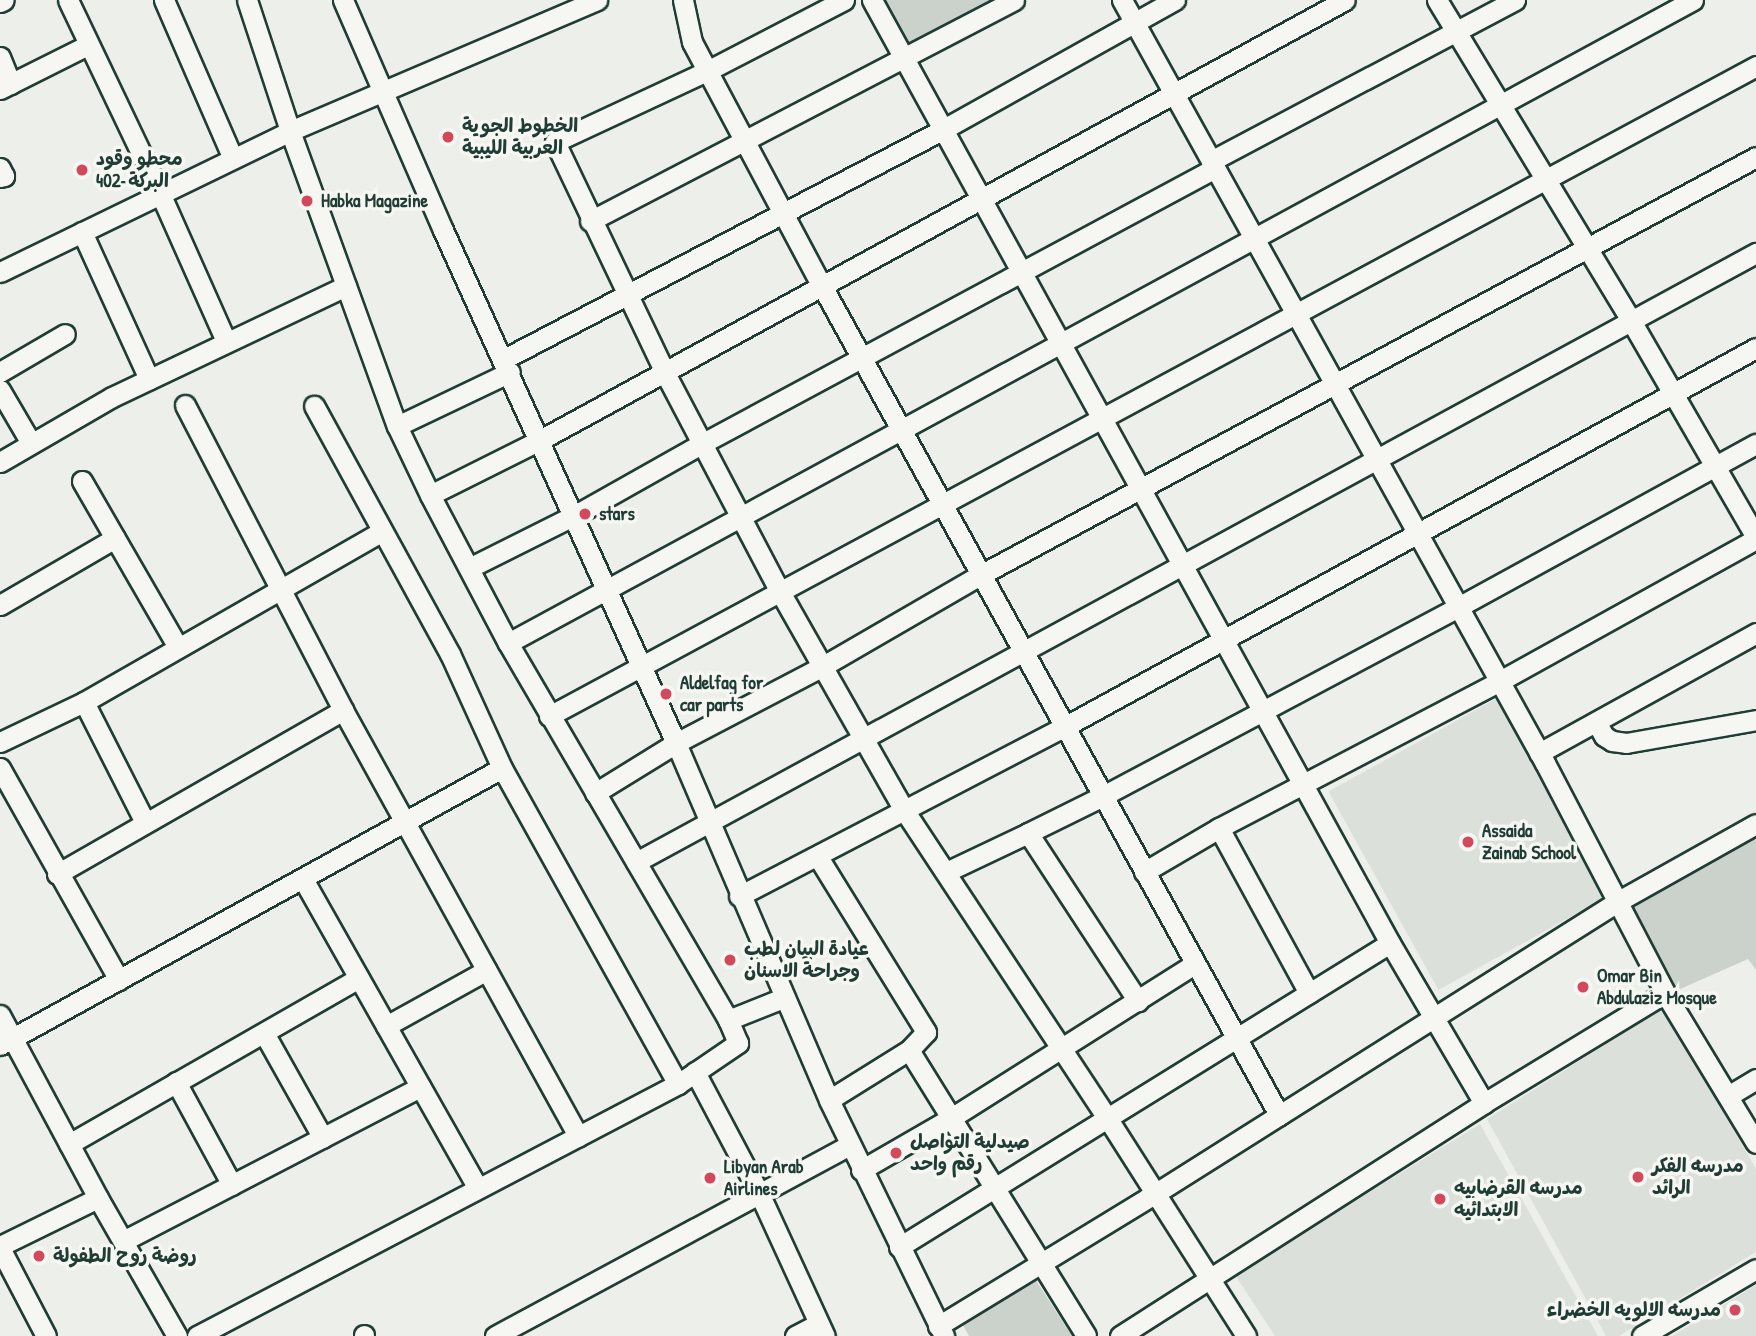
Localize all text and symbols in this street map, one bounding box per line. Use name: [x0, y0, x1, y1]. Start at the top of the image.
place label: الخطوط الجوية العربية الليبية: [462, 115, 578, 159]
marker: الخطوط الجوية العربية الليبية: [440, 129, 456, 145]
place label: محطو وقود 402-البركة: [96, 148, 183, 192]
marker: محطو وقود 402-البركة: [74, 162, 90, 178]
place label: Habka Magazine: [321, 190, 428, 212]
marker: Habka Magazine: [299, 193, 315, 209]
place label: stars: [599, 503, 635, 525]
marker: stars: [577, 506, 593, 522]
place label: Aldelfag for car parts: [680, 672, 763, 716]
marker: Aldelfag for car parts: [658, 686, 674, 702]
place label: Assaida Zainab School: [1482, 820, 1576, 864]
marker: Assaida Zainab School: [1460, 834, 1476, 850]
place label: عيادة البيان لطب وجراحة الاسنان: [744, 938, 869, 982]
marker: عيادة البيان لطب وجراحة الاسنان: [722, 952, 738, 968]
place label: Omar Bin Abdulaziz Mosque: [1597, 965, 1717, 1009]
marker: Omar Bin Abdulaziz Mosque: [1575, 979, 1591, 995]
place label: صيدلية التواصل رقم واحد: [910, 1131, 1030, 1175]
marker: صيدلية التواصل رقم واحد: [888, 1145, 904, 1161]
place label: مدرسه الفكر الرائد: [1652, 1155, 1744, 1199]
place label: Libyan Arab Airlines: [724, 1156, 803, 1200]
marker: مدرسه الفكر الرائد: [1630, 1169, 1646, 1185]
marker: Libyan Arab Airlines: [702, 1170, 718, 1186]
place label: مدرسه القرضابيه الابتدائيه: [1454, 1177, 1583, 1221]
marker: مدرسه القرضابيه الابتدائيه: [1432, 1191, 1448, 1207]
place label: روضة روح الطفولة: [53, 1245, 197, 1267]
marker: روضة روح الطفولة: [31, 1248, 47, 1264]
place label: مدرسه الالويه الخضراء: [1547, 1299, 1721, 1321]
marker: مدرسه الالويه الخضراء: [1727, 1302, 1743, 1318]

